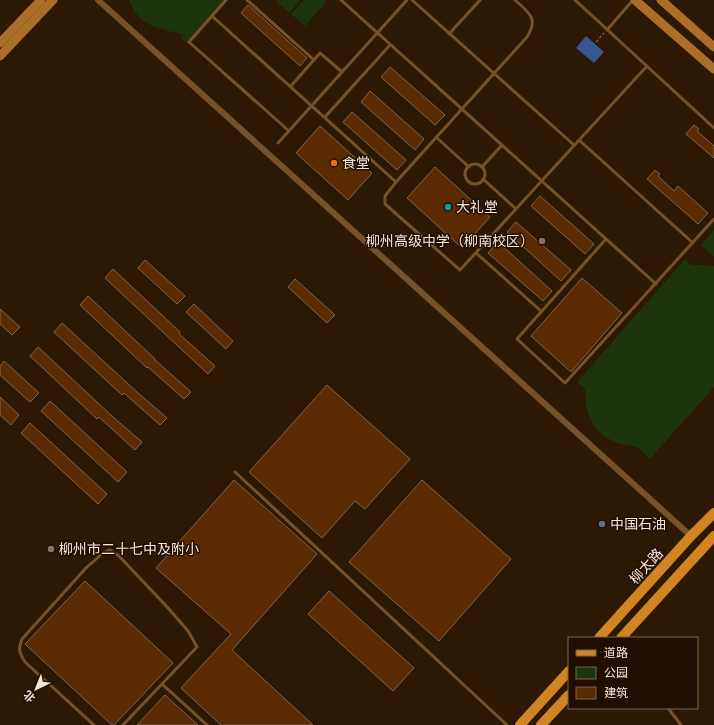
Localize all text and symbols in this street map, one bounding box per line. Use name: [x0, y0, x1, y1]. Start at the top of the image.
place label: 食堂: [342, 155, 370, 172]
marker: 食堂: [329, 158, 339, 168]
place label: 大礼堂: [456, 199, 498, 216]
marker: 大礼堂: [443, 202, 453, 212]
place label: 柳州高级中学（柳南校区）: [366, 233, 534, 250]
marker: 柳州高级中学（柳南校区）: [537, 236, 547, 246]
place label: 中国石油: [610, 516, 666, 533]
marker: 中国石油: [597, 519, 607, 529]
place label: 柳州市二十七中及附小: [59, 541, 199, 558]
marker: 柳州市二十七中及附小: [46, 544, 56, 554]
street label: 柳太路: [626, 545, 667, 588]
legend: [568, 637, 698, 709]
text: 道路: [604, 646, 628, 661]
text: 公园: [604, 666, 628, 681]
north arrow: [16, 669, 56, 709]
text: 建筑: [604, 686, 628, 701]
text: 北: [21, 687, 38, 704]

